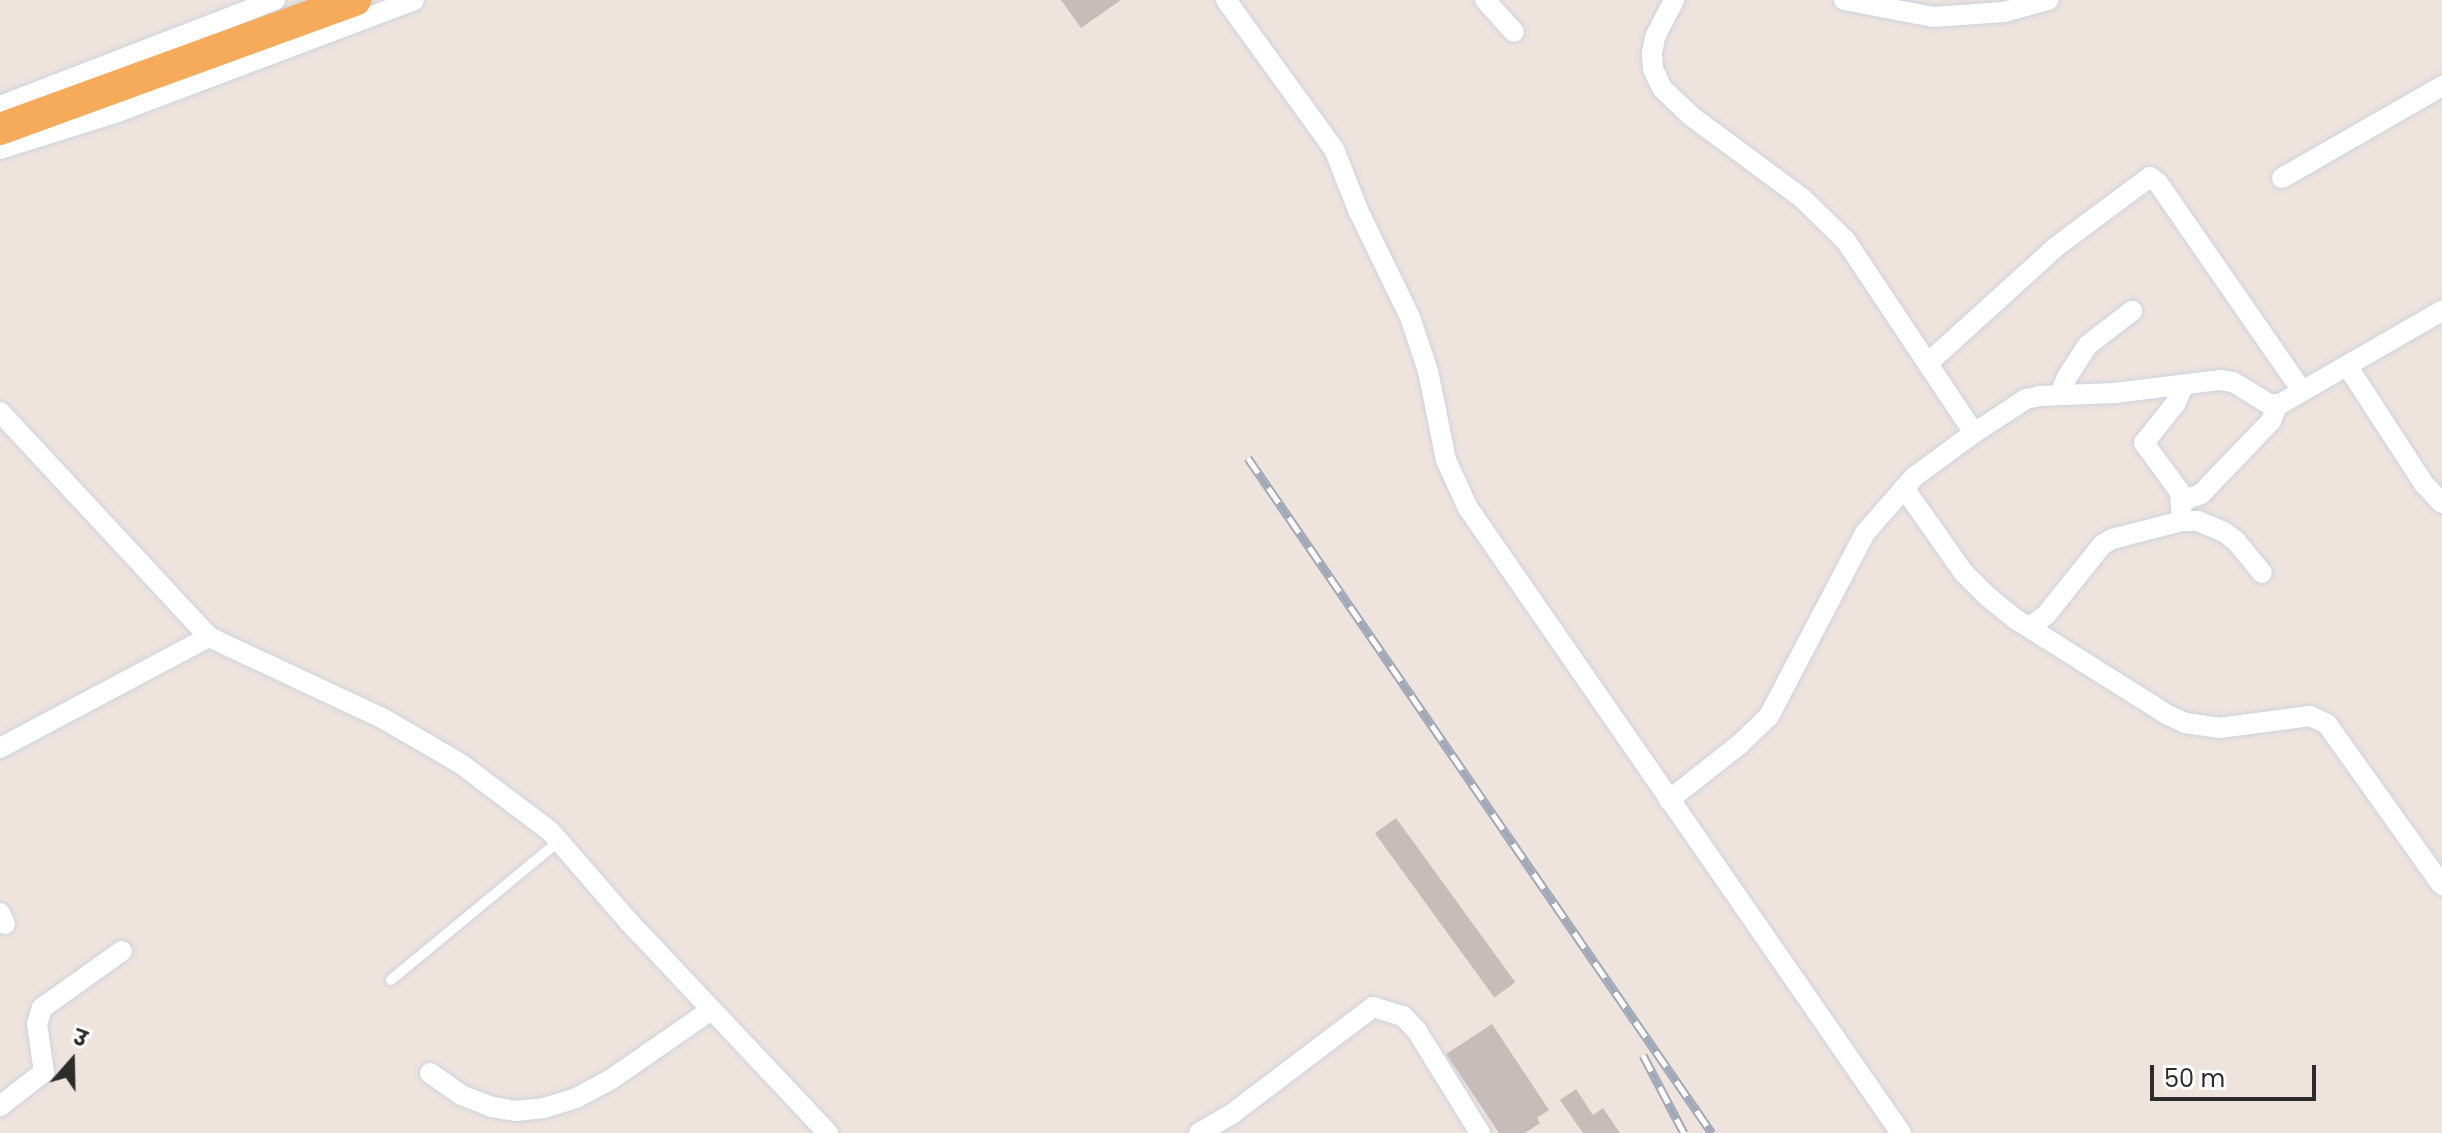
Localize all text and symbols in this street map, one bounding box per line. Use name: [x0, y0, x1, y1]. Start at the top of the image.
north arrow: [32, 1021, 112, 1101]
text: उ: [69, 1021, 92, 1055]
scale bar: [2154, 1049, 2320, 1099]
text: 50 m: [2164, 1062, 2225, 1095]

